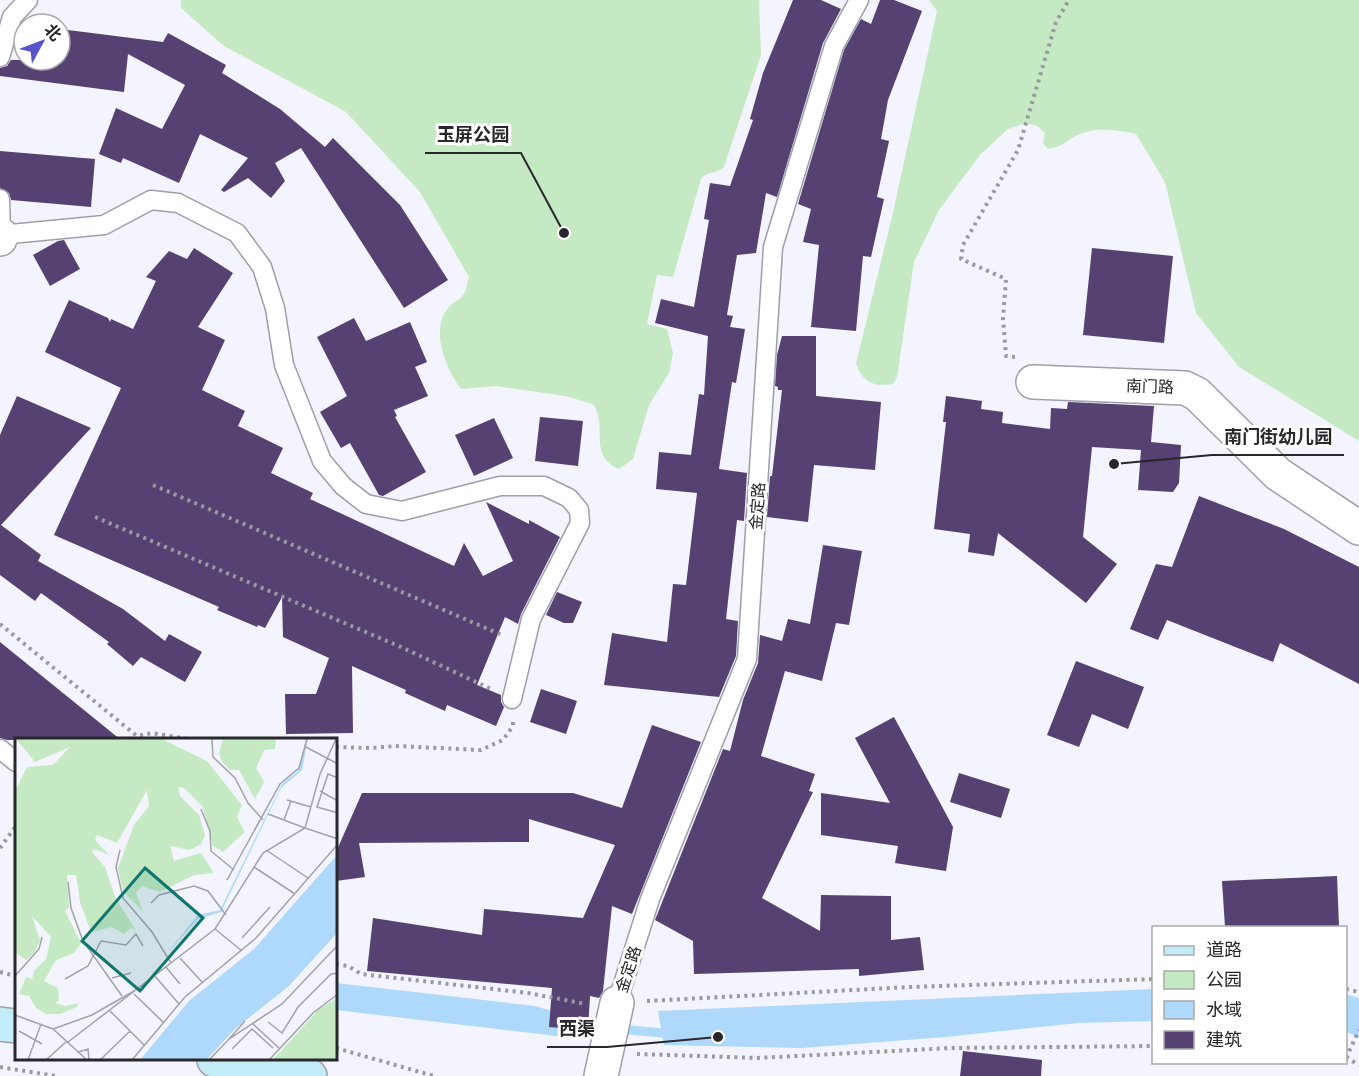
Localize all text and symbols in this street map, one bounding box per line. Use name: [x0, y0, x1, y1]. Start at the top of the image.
north arrow: [12, 12, 72, 72]
text: 北: [41, 20, 65, 45]
callout: 玉屏公园: [425, 117, 521, 153]
text: 玉屏公园: [437, 124, 509, 145]
street label: 南门路: [1126, 376, 1174, 397]
callout: 南门街幼儿园: [1212, 419, 1344, 455]
text: 南门街幼儿园: [1224, 426, 1332, 447]
street label: 金定路: [746, 481, 769, 531]
inset map: [15, 738, 338, 1061]
legend: [1152, 926, 1347, 1064]
text: 道路: [1206, 939, 1242, 960]
street label: 金定路: [612, 943, 645, 995]
text: 公园: [1206, 969, 1242, 990]
text: 水域: [1206, 999, 1242, 1020]
callout: 西渠: [547, 1011, 607, 1047]
text: 西渠: [559, 1018, 595, 1039]
text: 建筑: [1206, 1029, 1242, 1050]

